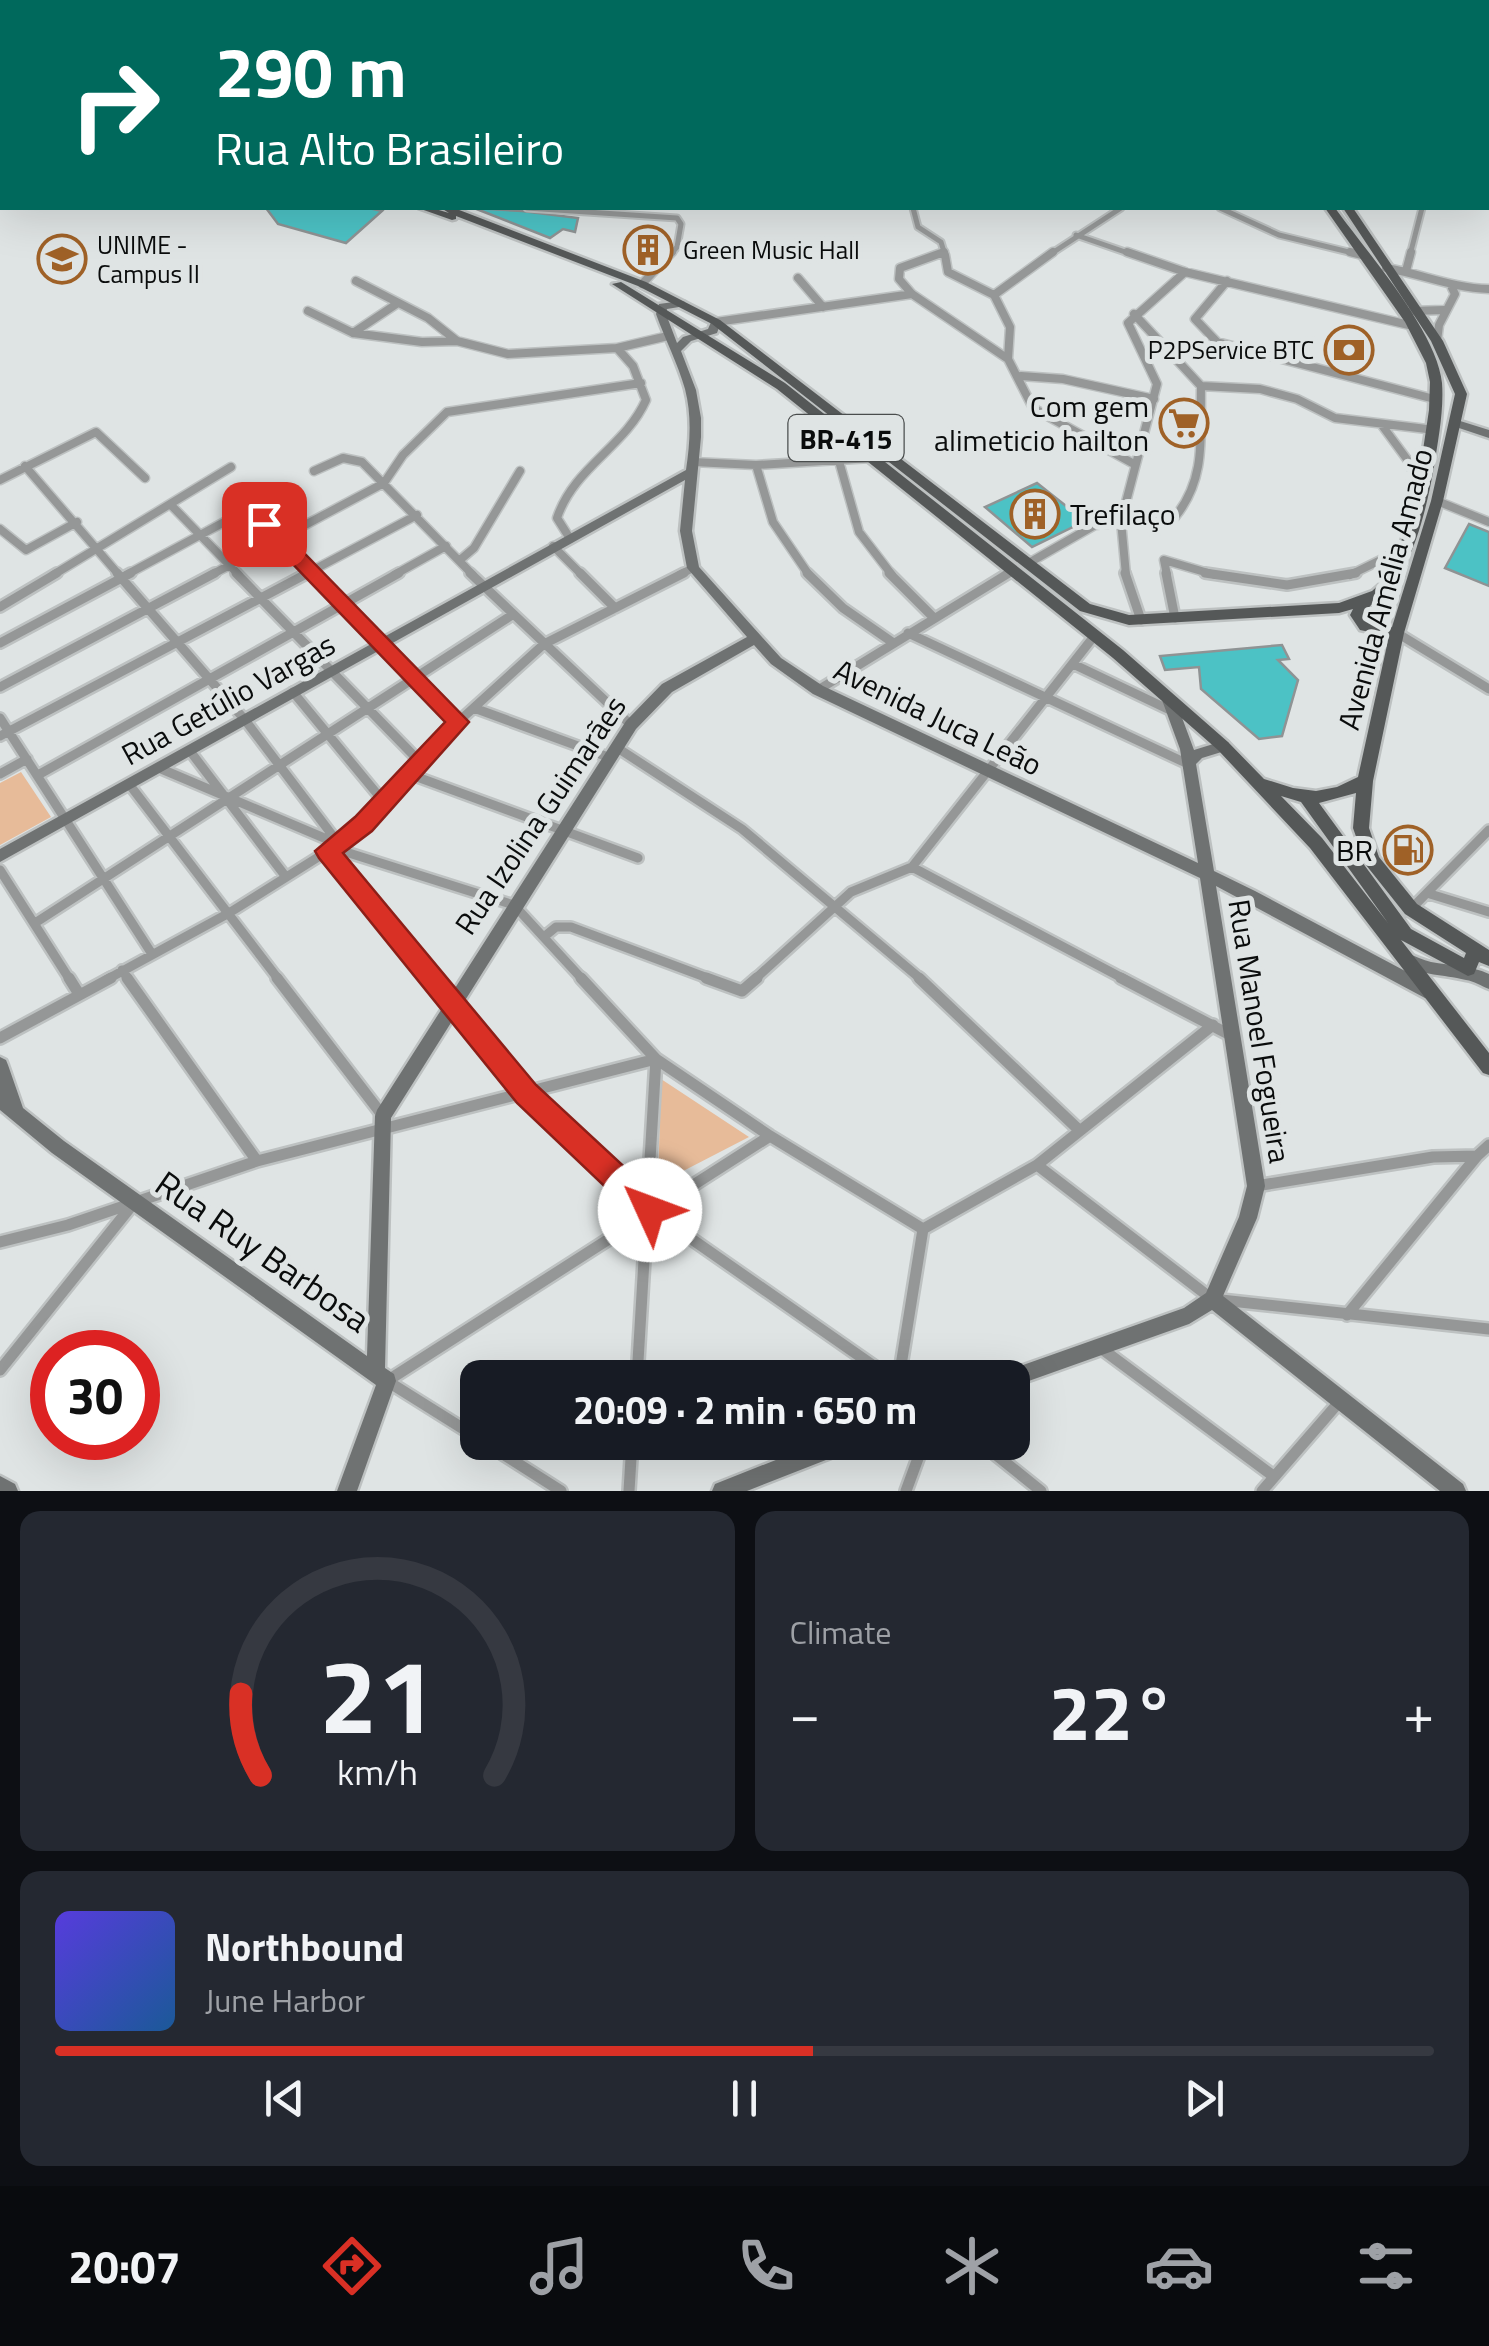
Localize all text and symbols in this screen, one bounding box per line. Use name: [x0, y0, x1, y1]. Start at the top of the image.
text: 290 m: [215, 18, 407, 124]
icon: right: [50, 40, 180, 170]
text: Rua Alto Brasileiro: [215, 114, 564, 182]
building icon: Green Music Hall: [622, 224, 674, 276]
place label: UNIME - Campus II: [97, 226, 200, 293]
place label: Green Music Hall: [683, 231, 860, 269]
school or university icon: UNIME - Campus II: [36, 233, 88, 285]
bank icon: P2PService BTC: [1323, 324, 1375, 376]
place label: P2PService BTC: [1148, 331, 1314, 369]
place label: Com gem alimeticio hailton: [934, 383, 1149, 463]
supermarket icon: Com gem alimeticio hailton: [1158, 397, 1210, 449]
road number: BR-415: [788, 415, 904, 461]
street label: Avenida Amélia Amado: [1325, 443, 1445, 735]
pin: [222, 482, 307, 567]
building icon: Trefilaço: [1009, 488, 1061, 540]
place label: Trefilaço: [1070, 491, 1176, 537]
icon: arrive: [237, 497, 292, 552]
street label: Rua Getúlio Vargas: [113, 621, 343, 777]
street label: Avenida Juca Leão: [826, 647, 1050, 787]
street label: Rua Izolina Guimarães: [443, 686, 637, 944]
fuel station icon: BR: [1382, 824, 1434, 876]
place label: BR: [1336, 827, 1373, 873]
street label: Rua Manoel Fogueira: [1216, 896, 1304, 1166]
street label: Rua Ruy Barbosa: [144, 1157, 382, 1345]
position arrow: [598, 1158, 702, 1262]
speed limit sign: 30: [30, 1330, 160, 1460]
text: 20:09 · 2 min · 650 m: [573, 1381, 917, 1439]
text: Climate: [790, 1608, 891, 1656]
text: 21: [319, 1615, 435, 1773]
text: 22°: [1049, 1655, 1175, 1769]
text: −: [790, 1671, 820, 1754]
text: +: [1403, 1671, 1434, 1754]
text: km/h: [337, 1744, 418, 1799]
text: Northbound: [205, 1918, 404, 1976]
text: June Harbor: [205, 1976, 365, 2024]
icon: previous: [257, 2071, 312, 2126]
icon: pause: [717, 2071, 772, 2126]
icon: next: [1177, 2071, 1232, 2126]
icon: directions: [317, 2231, 387, 2301]
icon: music: [524, 2231, 594, 2301]
icon: phone: [731, 2231, 801, 2301]
icon: climate: [937, 2231, 1007, 2301]
icon: car: [1144, 2231, 1214, 2301]
icon: filters: [1351, 2231, 1421, 2301]
text: 20:07: [68, 2232, 181, 2300]

